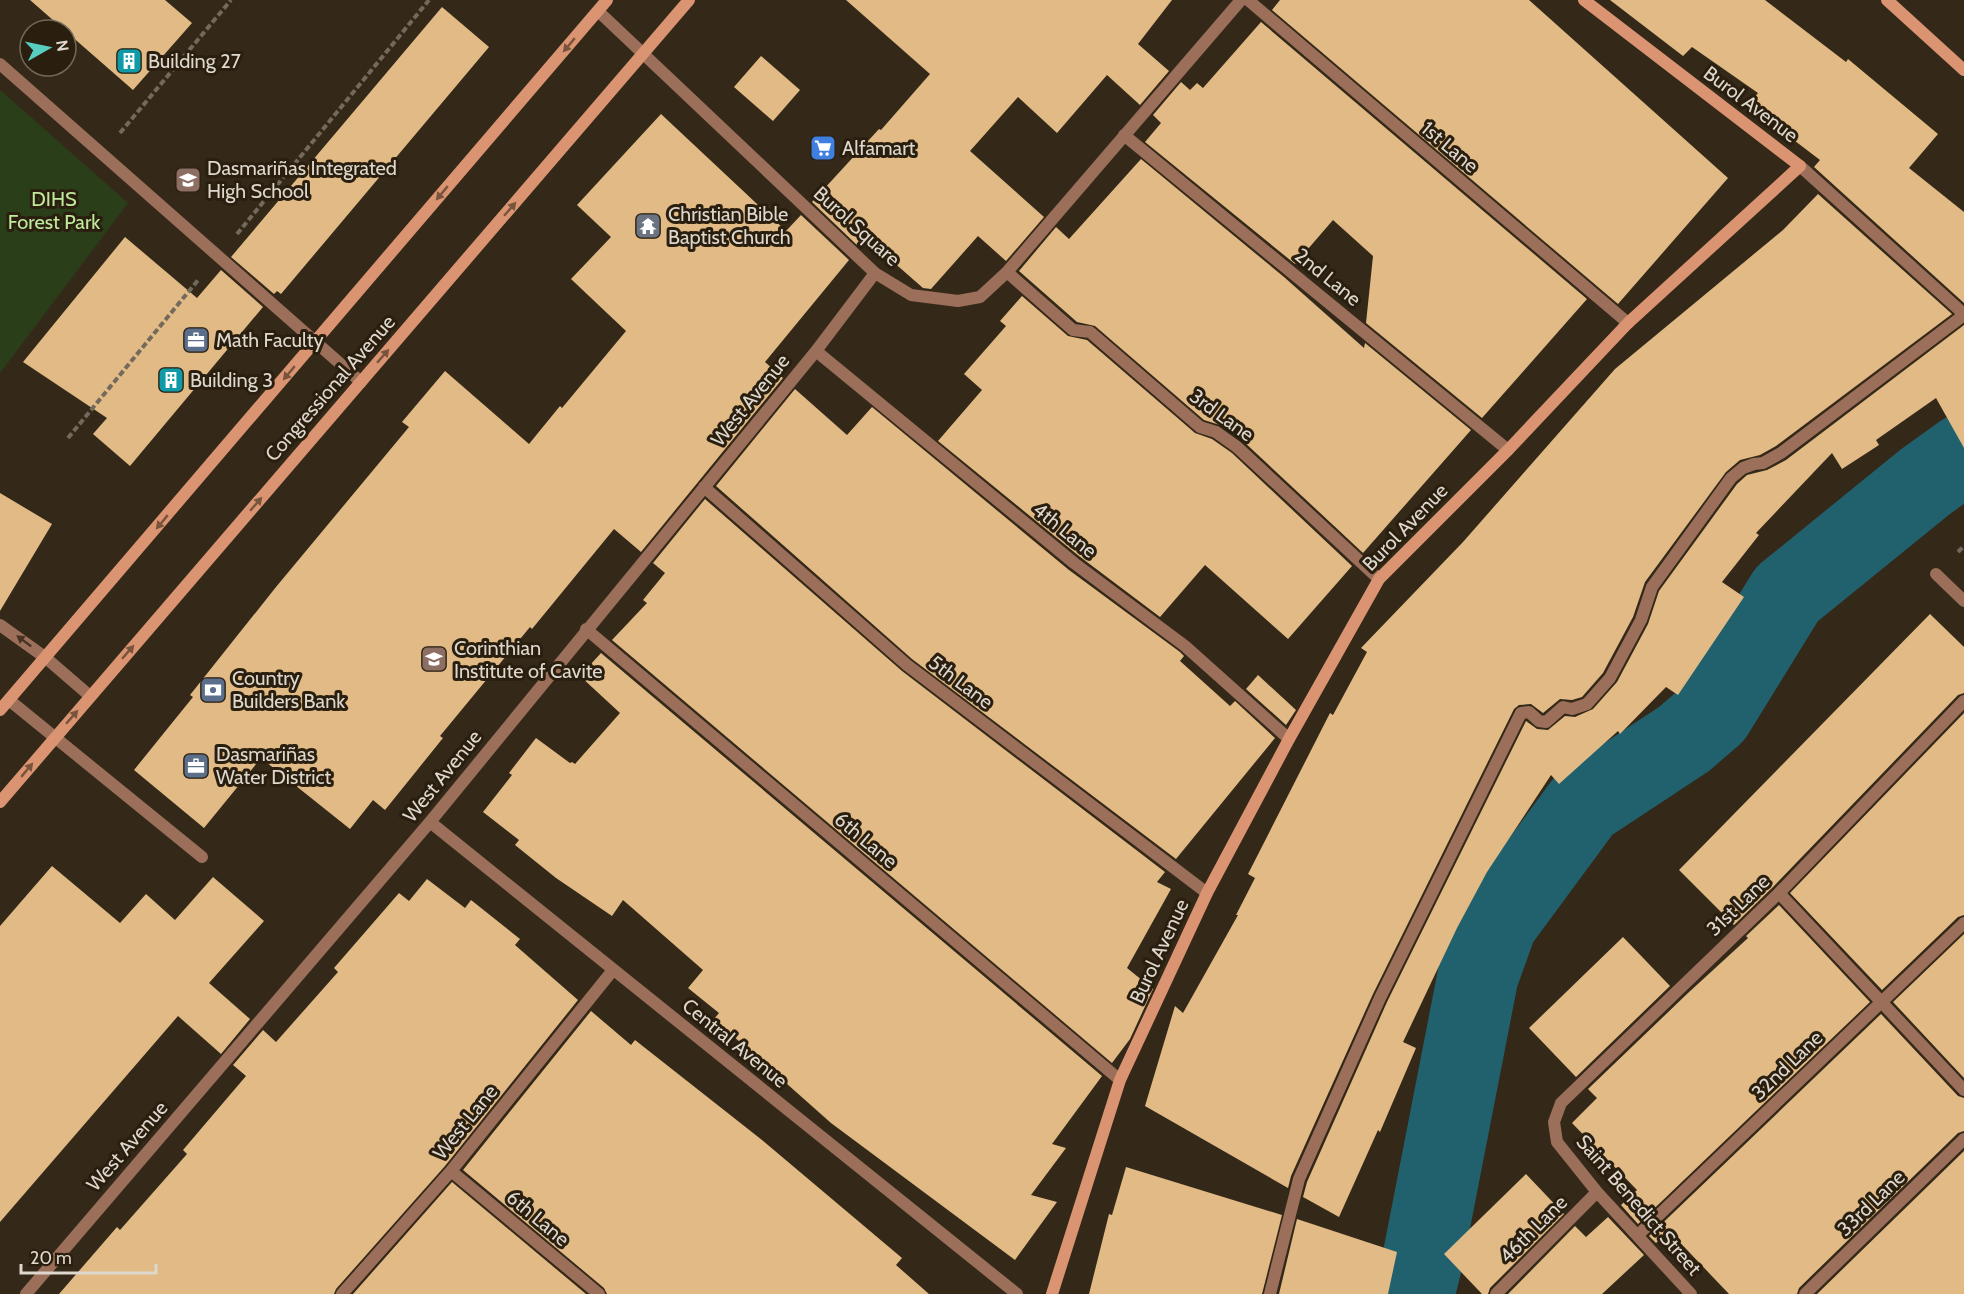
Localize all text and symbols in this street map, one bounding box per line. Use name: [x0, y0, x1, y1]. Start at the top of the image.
north arrow: [18, 18, 78, 78]
one-way arrow: [563, 37, 576, 52]
text: N: [52, 39, 73, 53]
building icon: Building 27: [114, 46, 144, 76]
place label: Building 27: [148, 49, 241, 73]
street label: Burol Avenue: [1699, 61, 1803, 147]
street label: 1st Lane: [1417, 116, 1483, 178]
supermarket icon: Alfamart: [808, 133, 838, 163]
place label: Alfamart: [842, 136, 915, 160]
place label: Dasmariñas Integrated High School: [207, 156, 397, 203]
school or university icon: Dasmariñas Integrated High School: [173, 165, 203, 195]
street label: Burol Square: [809, 181, 905, 271]
one-way arrow: [436, 185, 449, 201]
park label: DIHS Forest Park: [8, 187, 100, 234]
one-way arrow: [503, 201, 517, 216]
place label: Christian Bible Baptist Church: [668, 202, 791, 249]
temple icon: Christian Bible Baptist Church: [633, 211, 663, 241]
street label: 2nd Lane: [1290, 243, 1366, 311]
street label: Congressional Avenue: [260, 310, 400, 466]
office icon: Math Faculty: [181, 325, 211, 355]
place label: Math Faculty: [216, 328, 324, 352]
one-way arrow: [376, 349, 389, 364]
street label: West Avenue: [706, 349, 794, 451]
building icon: Building 3: [156, 365, 186, 395]
one-way arrow: [282, 365, 295, 381]
place label: Building 3: [190, 368, 273, 392]
street label: 3rd Lane: [1185, 384, 1259, 446]
street label: Burol Avenue: [1357, 478, 1453, 576]
one-way arrow: [249, 496, 262, 512]
street label: 4th Lane: [1028, 497, 1102, 563]
one-way arrow: [156, 514, 169, 529]
one-way arrow: [16, 635, 31, 647]
place label: Corinthian Institute of Cavite: [454, 636, 603, 683]
school or university icon: Corinthian Institute of Cavite: [419, 644, 449, 674]
one-way arrow: [121, 645, 134, 660]
street label: 5th Lane: [924, 650, 998, 714]
place label: Country Builders Bank: [232, 666, 345, 713]
bank icon: Country Builders Bank: [198, 675, 228, 705]
one-way arrow: [65, 710, 78, 725]
street label: West Avenue: [398, 725, 486, 827]
place label: Dasmariñas Water District: [216, 742, 332, 789]
office icon: Dasmariñas Water District: [181, 751, 211, 781]
one-way arrow: [20, 763, 33, 778]
street label: 6th Lane: [830, 807, 902, 873]
street label: 31st Lane: [1702, 869, 1774, 941]
street label: Burol Avenue: [1124, 895, 1194, 1007]
street label: Central Avenue: [678, 993, 792, 1093]
street label: 32nd Lane: [1747, 1025, 1827, 1105]
street label: West Lane: [428, 1080, 502, 1164]
street label: West Avenue: [81, 1096, 173, 1196]
street label: Saint Benedict Street: [1571, 1130, 1707, 1280]
street label: 33rd Lane: [1832, 1165, 1910, 1241]
street label: 6th Lane: [502, 1185, 574, 1251]
street label: 46th Lane: [1494, 1190, 1572, 1268]
scale bar: [21, 1237, 156, 1275]
text: 20 m: [30, 1247, 72, 1269]

